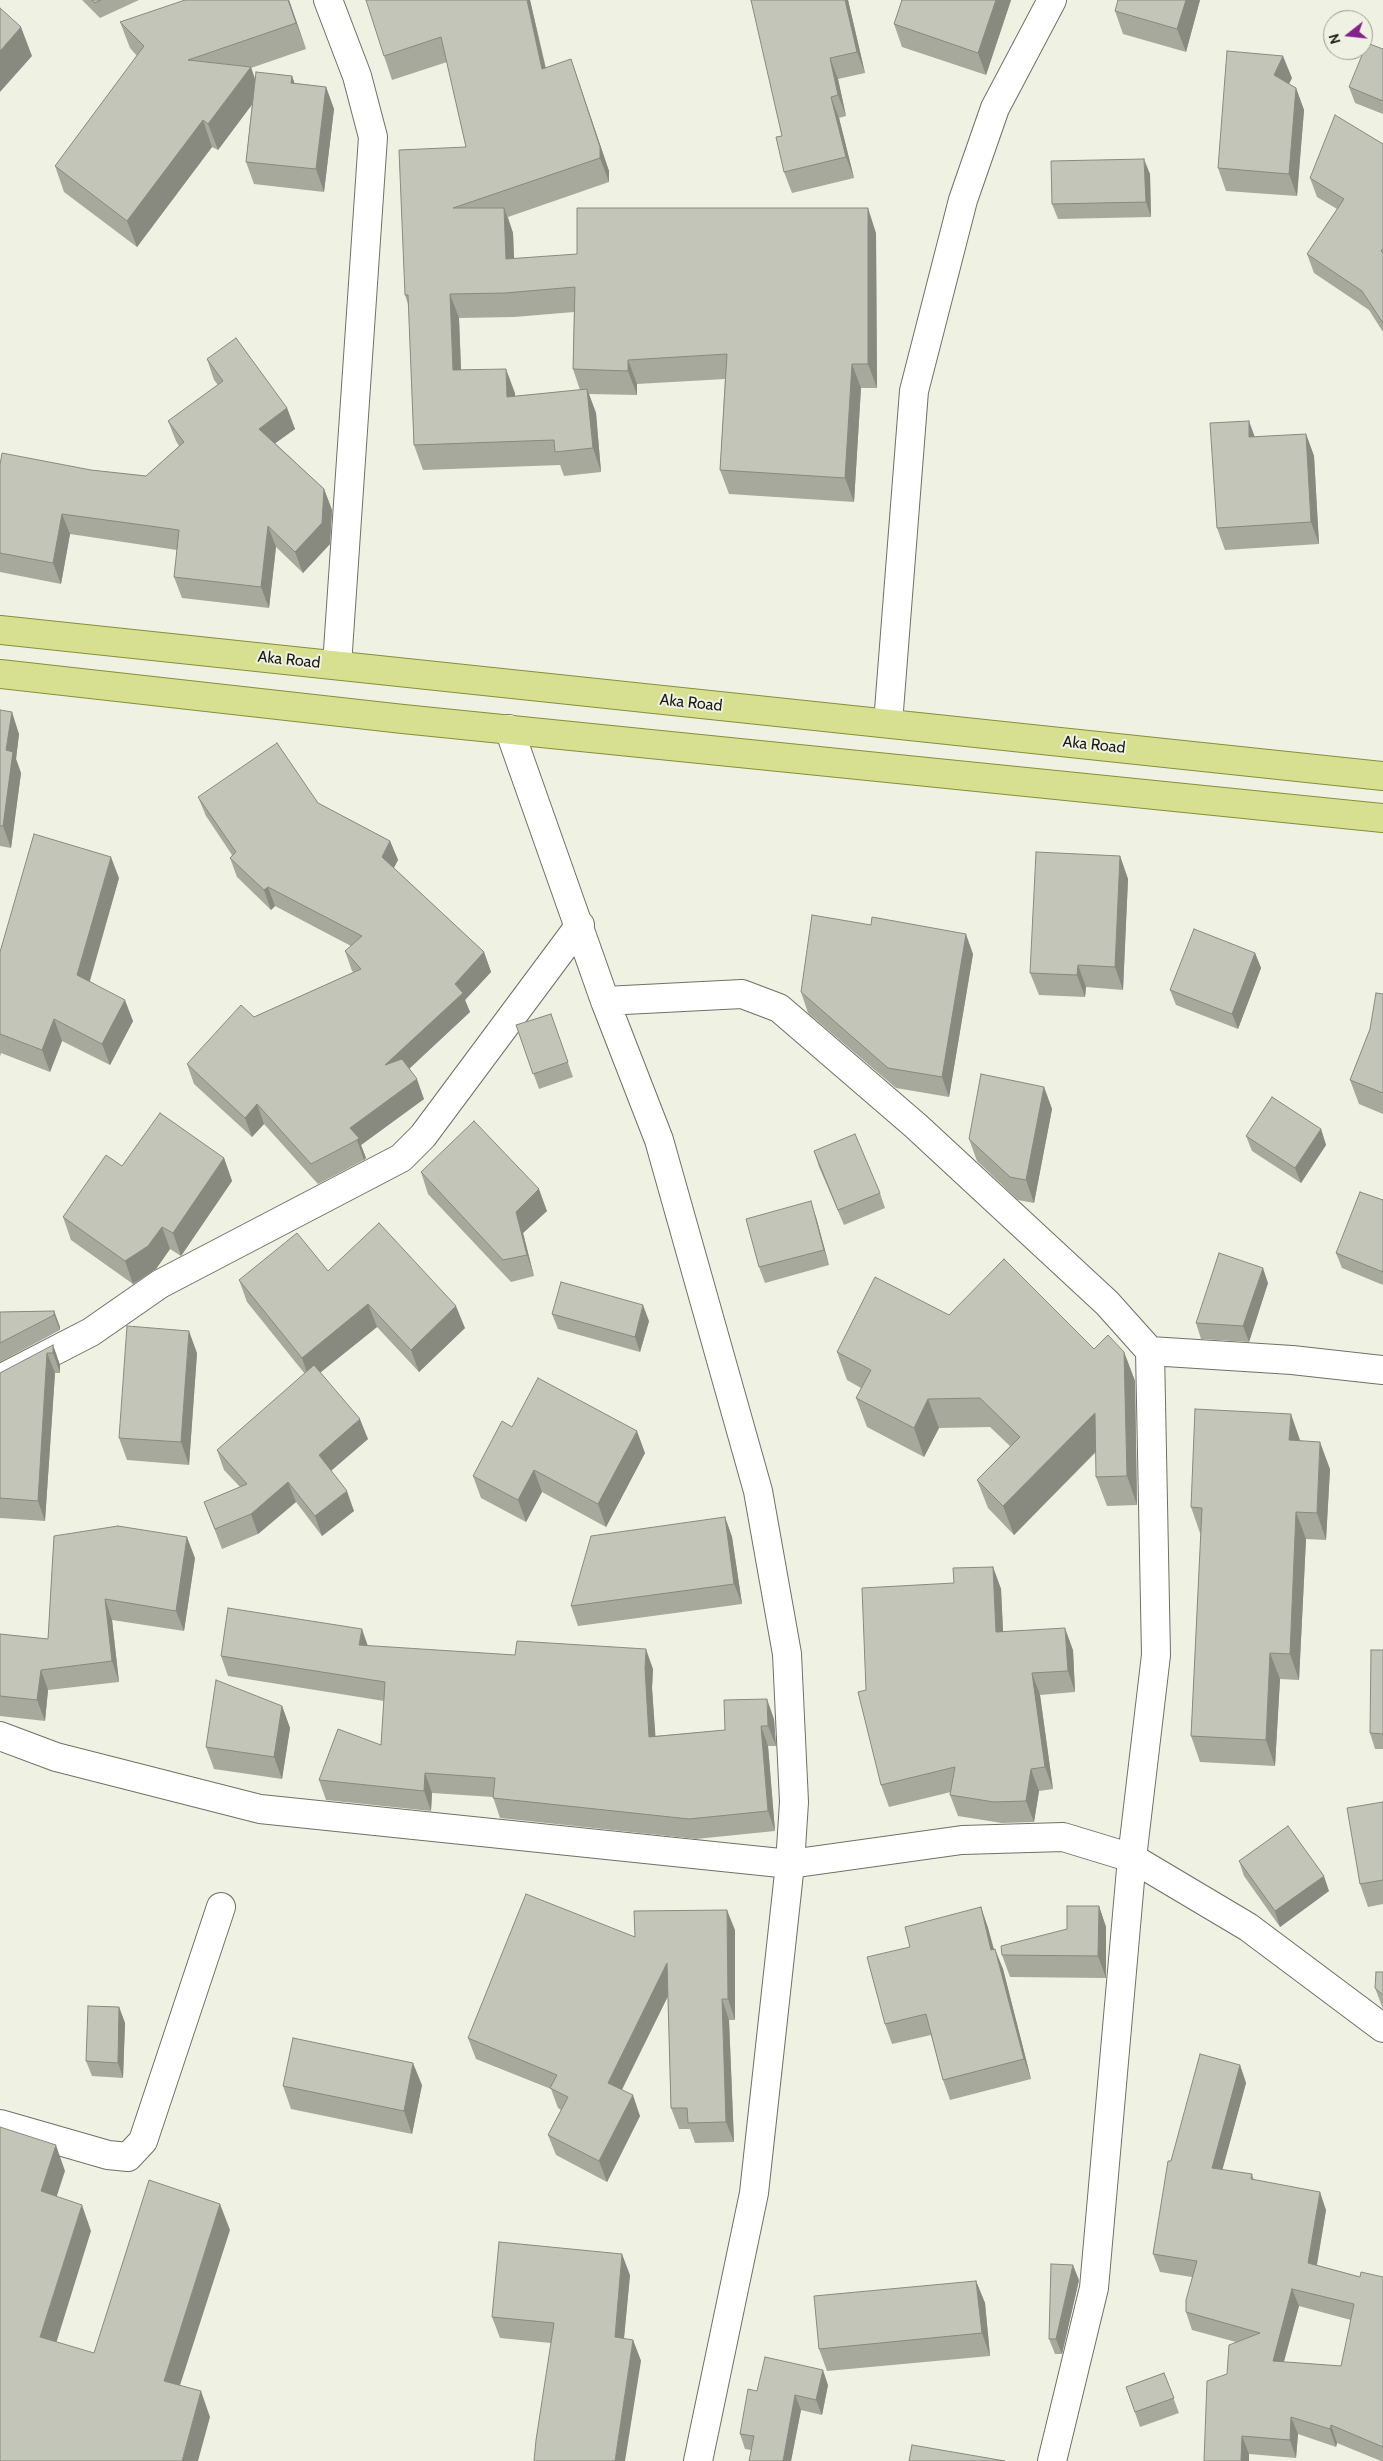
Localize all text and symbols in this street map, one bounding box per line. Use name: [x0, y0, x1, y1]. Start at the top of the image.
north arrow: [1323, 10, 1373, 60]
text: N: [1325, 32, 1345, 46]
street label: Aka Road: [257, 647, 321, 673]
street label: Aka Road: [659, 690, 723, 716]
street label: Aka Road: [1062, 732, 1126, 758]

